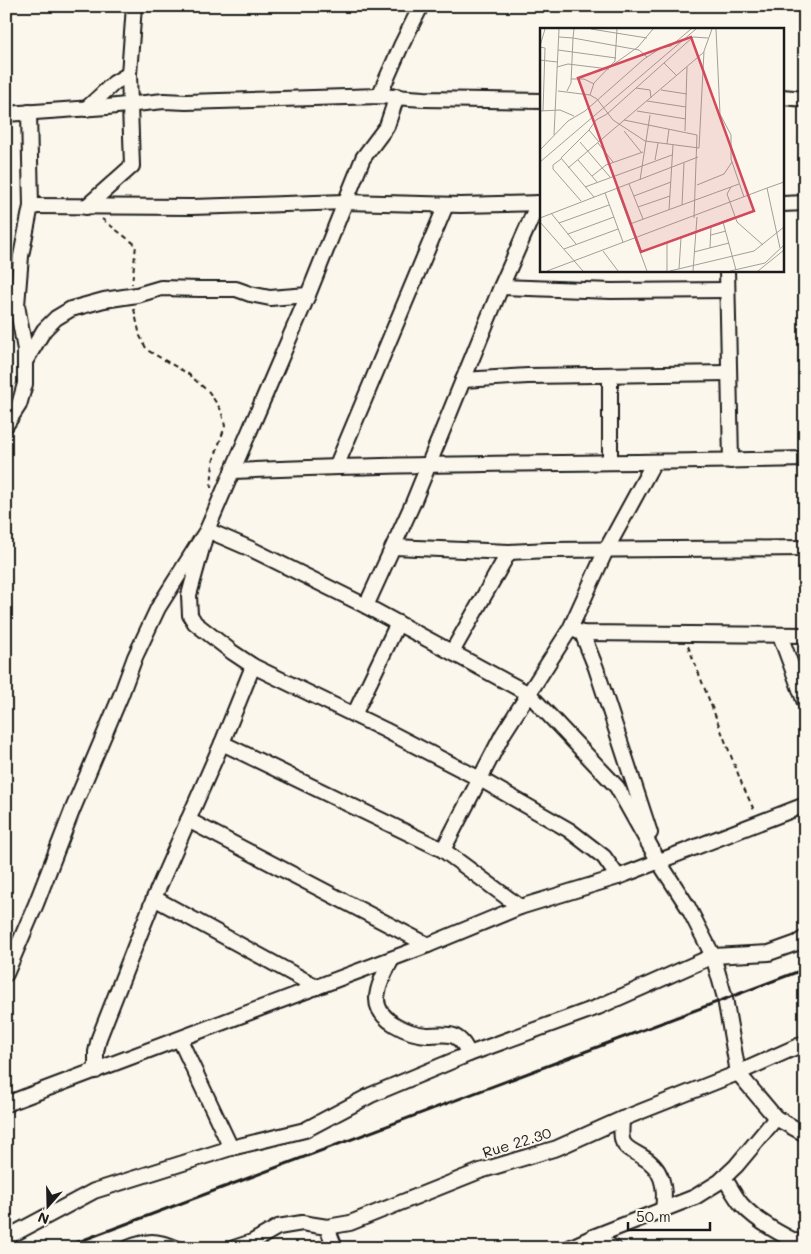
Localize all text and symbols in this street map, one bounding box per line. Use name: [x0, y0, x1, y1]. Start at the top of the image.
inset map: [540, 28, 784, 271]
street label: Rue 22.30: [480, 1122, 554, 1162]
north arrow: [22, 1182, 72, 1232]
scale bar: [628, 1199, 711, 1231]
text: 50 m: [636, 1206, 671, 1226]
text: N: [35, 1208, 52, 1229]

